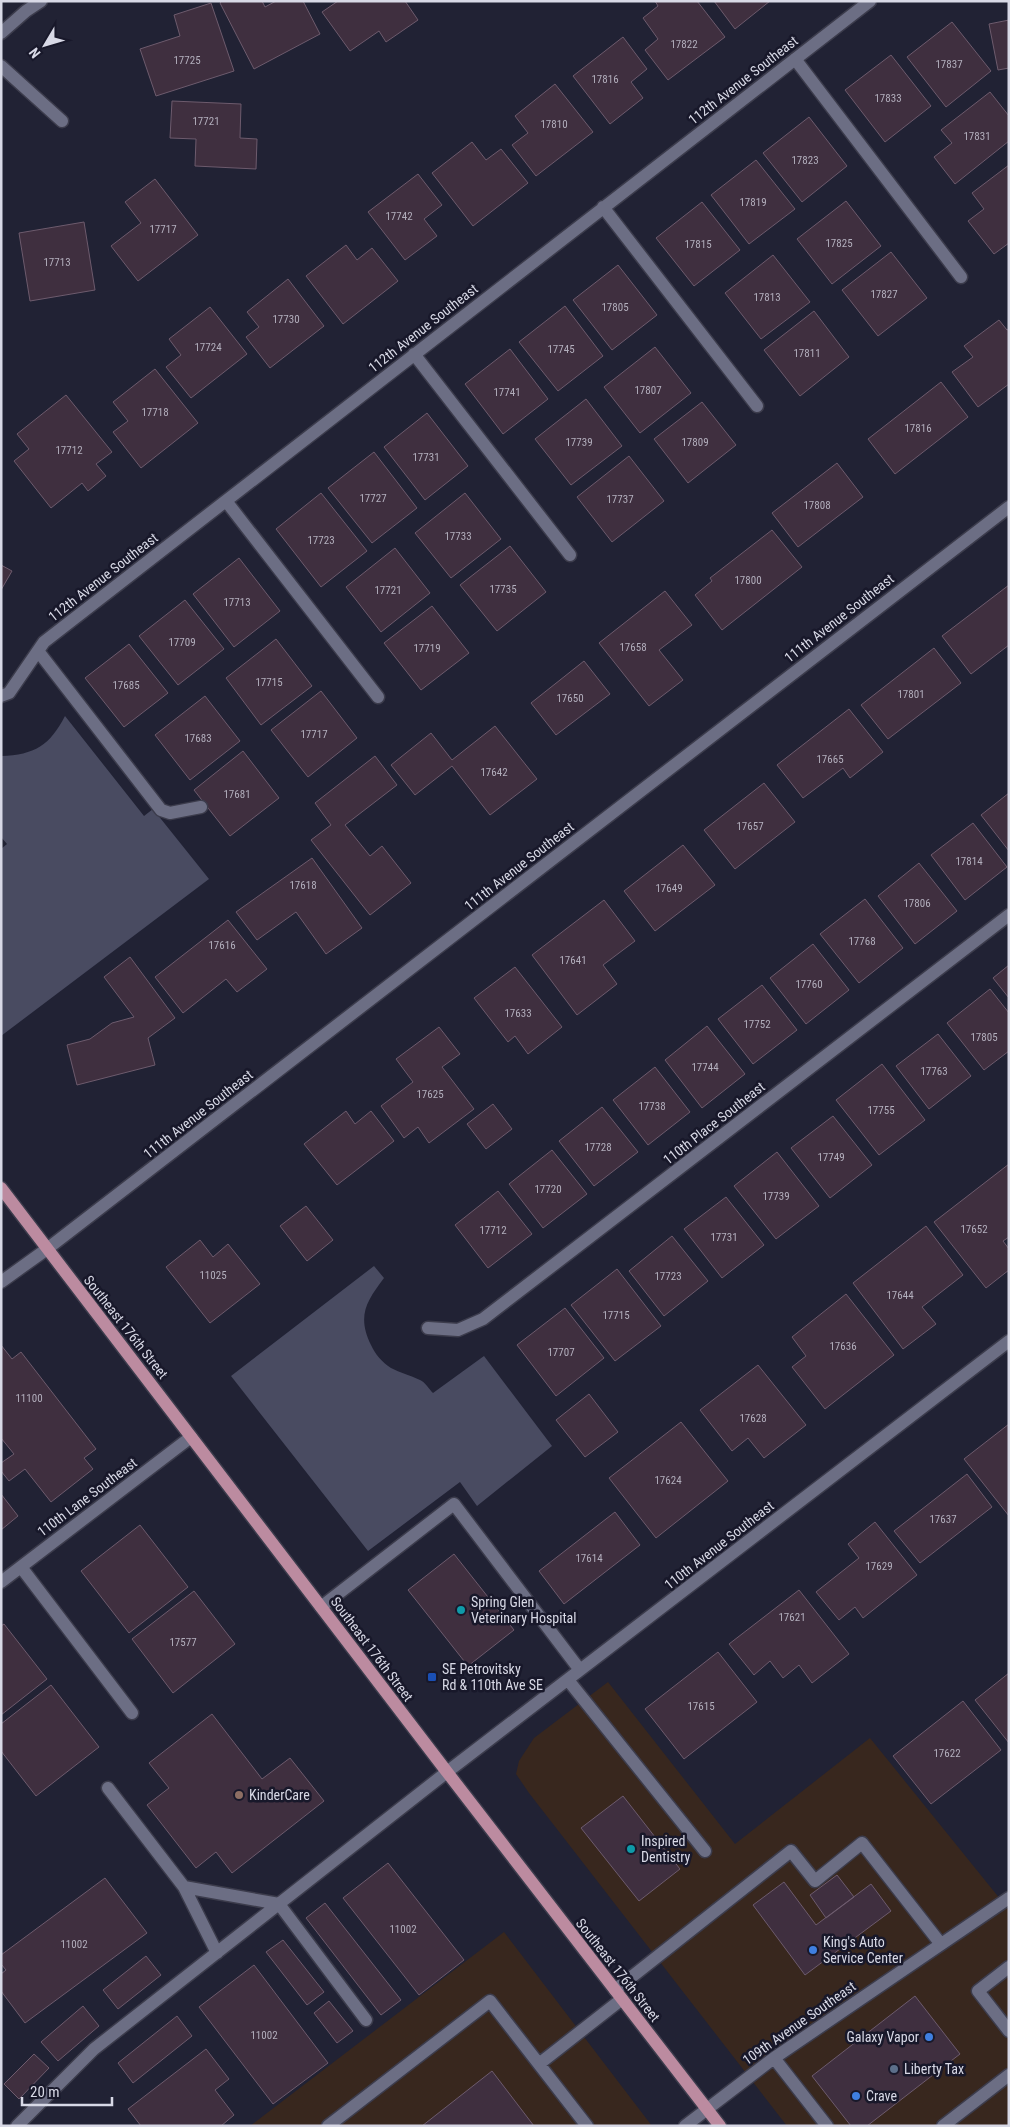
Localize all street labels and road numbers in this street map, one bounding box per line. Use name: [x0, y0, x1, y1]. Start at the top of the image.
street label: 112th Avenue Southeast: [685, 32, 801, 128]
street label: 112th Avenue Southeast: [365, 280, 481, 376]
street label: 112th Avenue Southeast: [45, 529, 161, 625]
street label: 111th Avenue Southeast: [781, 570, 897, 666]
street label: 111th Avenue Southeast: [461, 818, 577, 914]
street label: 111th Avenue Southeast: [140, 1066, 256, 1162]
street label: 110th Place Southeast: [660, 1078, 768, 1168]
street label: Southeast 176th Street: [81, 1272, 171, 1382]
street label: 110th Lane Southeast: [34, 1454, 140, 1540]
street label: 110th Avenue Southeast: [661, 1497, 777, 1593]
street label: Southeast 176th Street: [328, 1594, 416, 1704]
street label: Southeast 176th Street: [573, 1915, 663, 2025]
street label: 109th Avenue Southeast: [739, 1978, 859, 2068]

